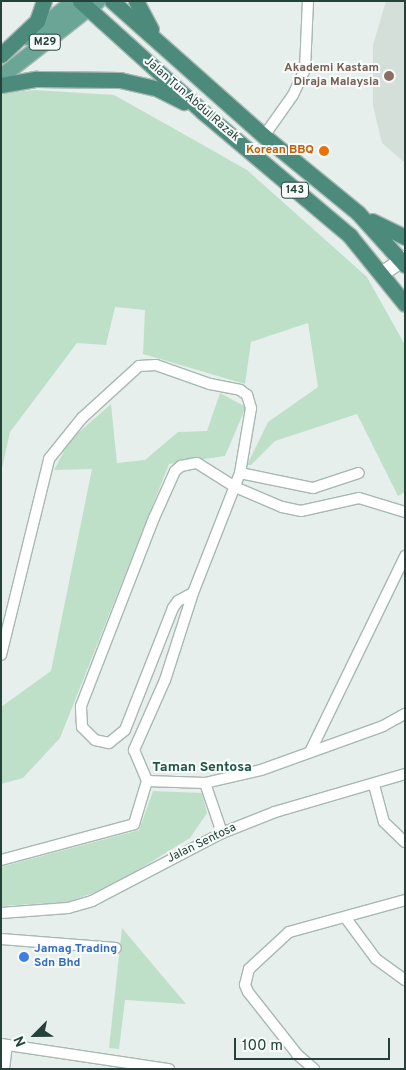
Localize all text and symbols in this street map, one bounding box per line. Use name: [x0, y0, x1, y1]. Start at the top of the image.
road number: M29: [29, 34, 61, 51]
street label: Jalan Tun Abdul Razak: [140, 54, 242, 146]
place label: Akademi Kastam Diraja Malaysia: [284, 62, 379, 90]
marker: Akademi Kastam Diraja Malaysia: [383, 70, 395, 82]
place label: Korean BBQ: [246, 144, 314, 158]
marker: Korean BBQ: [318, 145, 330, 157]
road number: 143: [280, 182, 310, 198]
district label: Taman Sentosa: [152, 760, 252, 776]
street label: Jalan Sentosa: [165, 821, 239, 867]
place label: Jamag Trading Sdn Bhd: [34, 943, 117, 971]
marker: Jamag Trading Sdn Bhd: [18, 951, 30, 963]
north arrow: [10, 1010, 60, 1060]
scale bar: [236, 1028, 392, 1060]
text: N: [11, 1033, 31, 1049]
text: 100 m: [242, 1037, 283, 1056]

